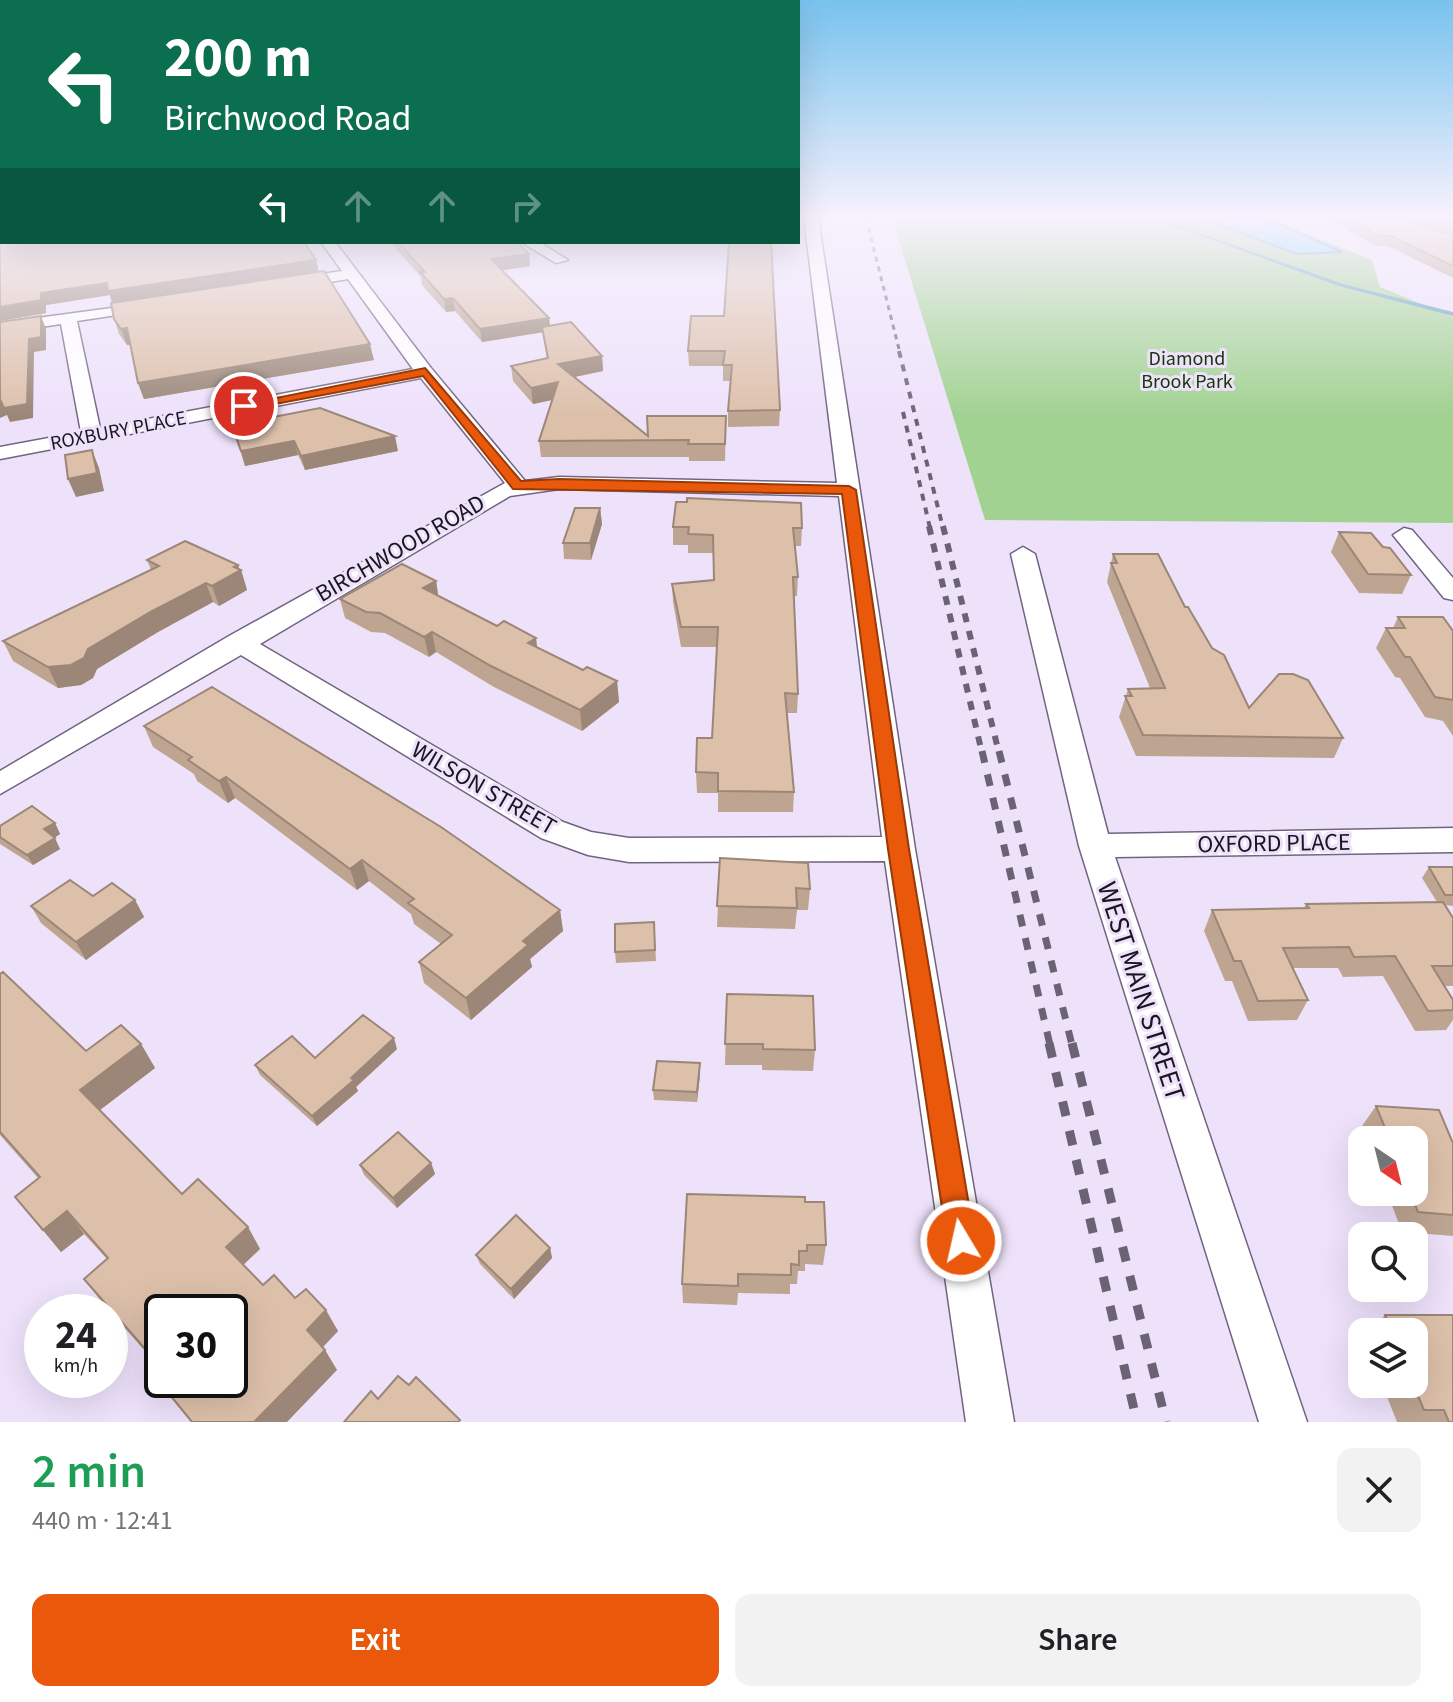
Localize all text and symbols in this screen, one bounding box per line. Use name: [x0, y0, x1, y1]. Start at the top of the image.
text: 200 m: [164, 19, 312, 98]
icon: left: [32, 32, 136, 136]
text: Birchwood Road: [164, 93, 411, 144]
icon: left: [252, 184, 296, 228]
icon: ahead: [336, 184, 380, 228]
icon: ahead: [420, 184, 464, 228]
icon: right: [504, 184, 548, 228]
park label: Diamond Brook Park: [1141, 345, 1233, 396]
pin: [210, 372, 278, 440]
icon: arrive: [222, 384, 266, 428]
street label: ROXBURY PLACE: [48, 404, 189, 458]
street label: BIRCHWOOD ROAD: [309, 486, 492, 611]
street label: WILSON STREET: [405, 733, 563, 844]
street label: OXFORD PLACE: [1197, 825, 1351, 862]
street label: WEST MAIN STREET: [1087, 877, 1195, 1106]
north arrow: [1348, 1126, 1428, 1206]
map controls: [1348, 1126, 1428, 1398]
position arrow: [919, 1199, 1003, 1283]
button: search: [1348, 1222, 1428, 1302]
speed limit sign: 30: [144, 1294, 248, 1398]
text: 24: [55, 1307, 97, 1364]
button: layers: [1348, 1318, 1428, 1398]
text: km/h: [54, 1352, 98, 1380]
text: 2 min: [32, 1438, 146, 1506]
button: close: [1337, 1448, 1421, 1532]
text: 440 m · 12:41: [32, 1502, 173, 1539]
button: Exit: [32, 1594, 719, 1686]
button: Share: [735, 1594, 1421, 1686]

